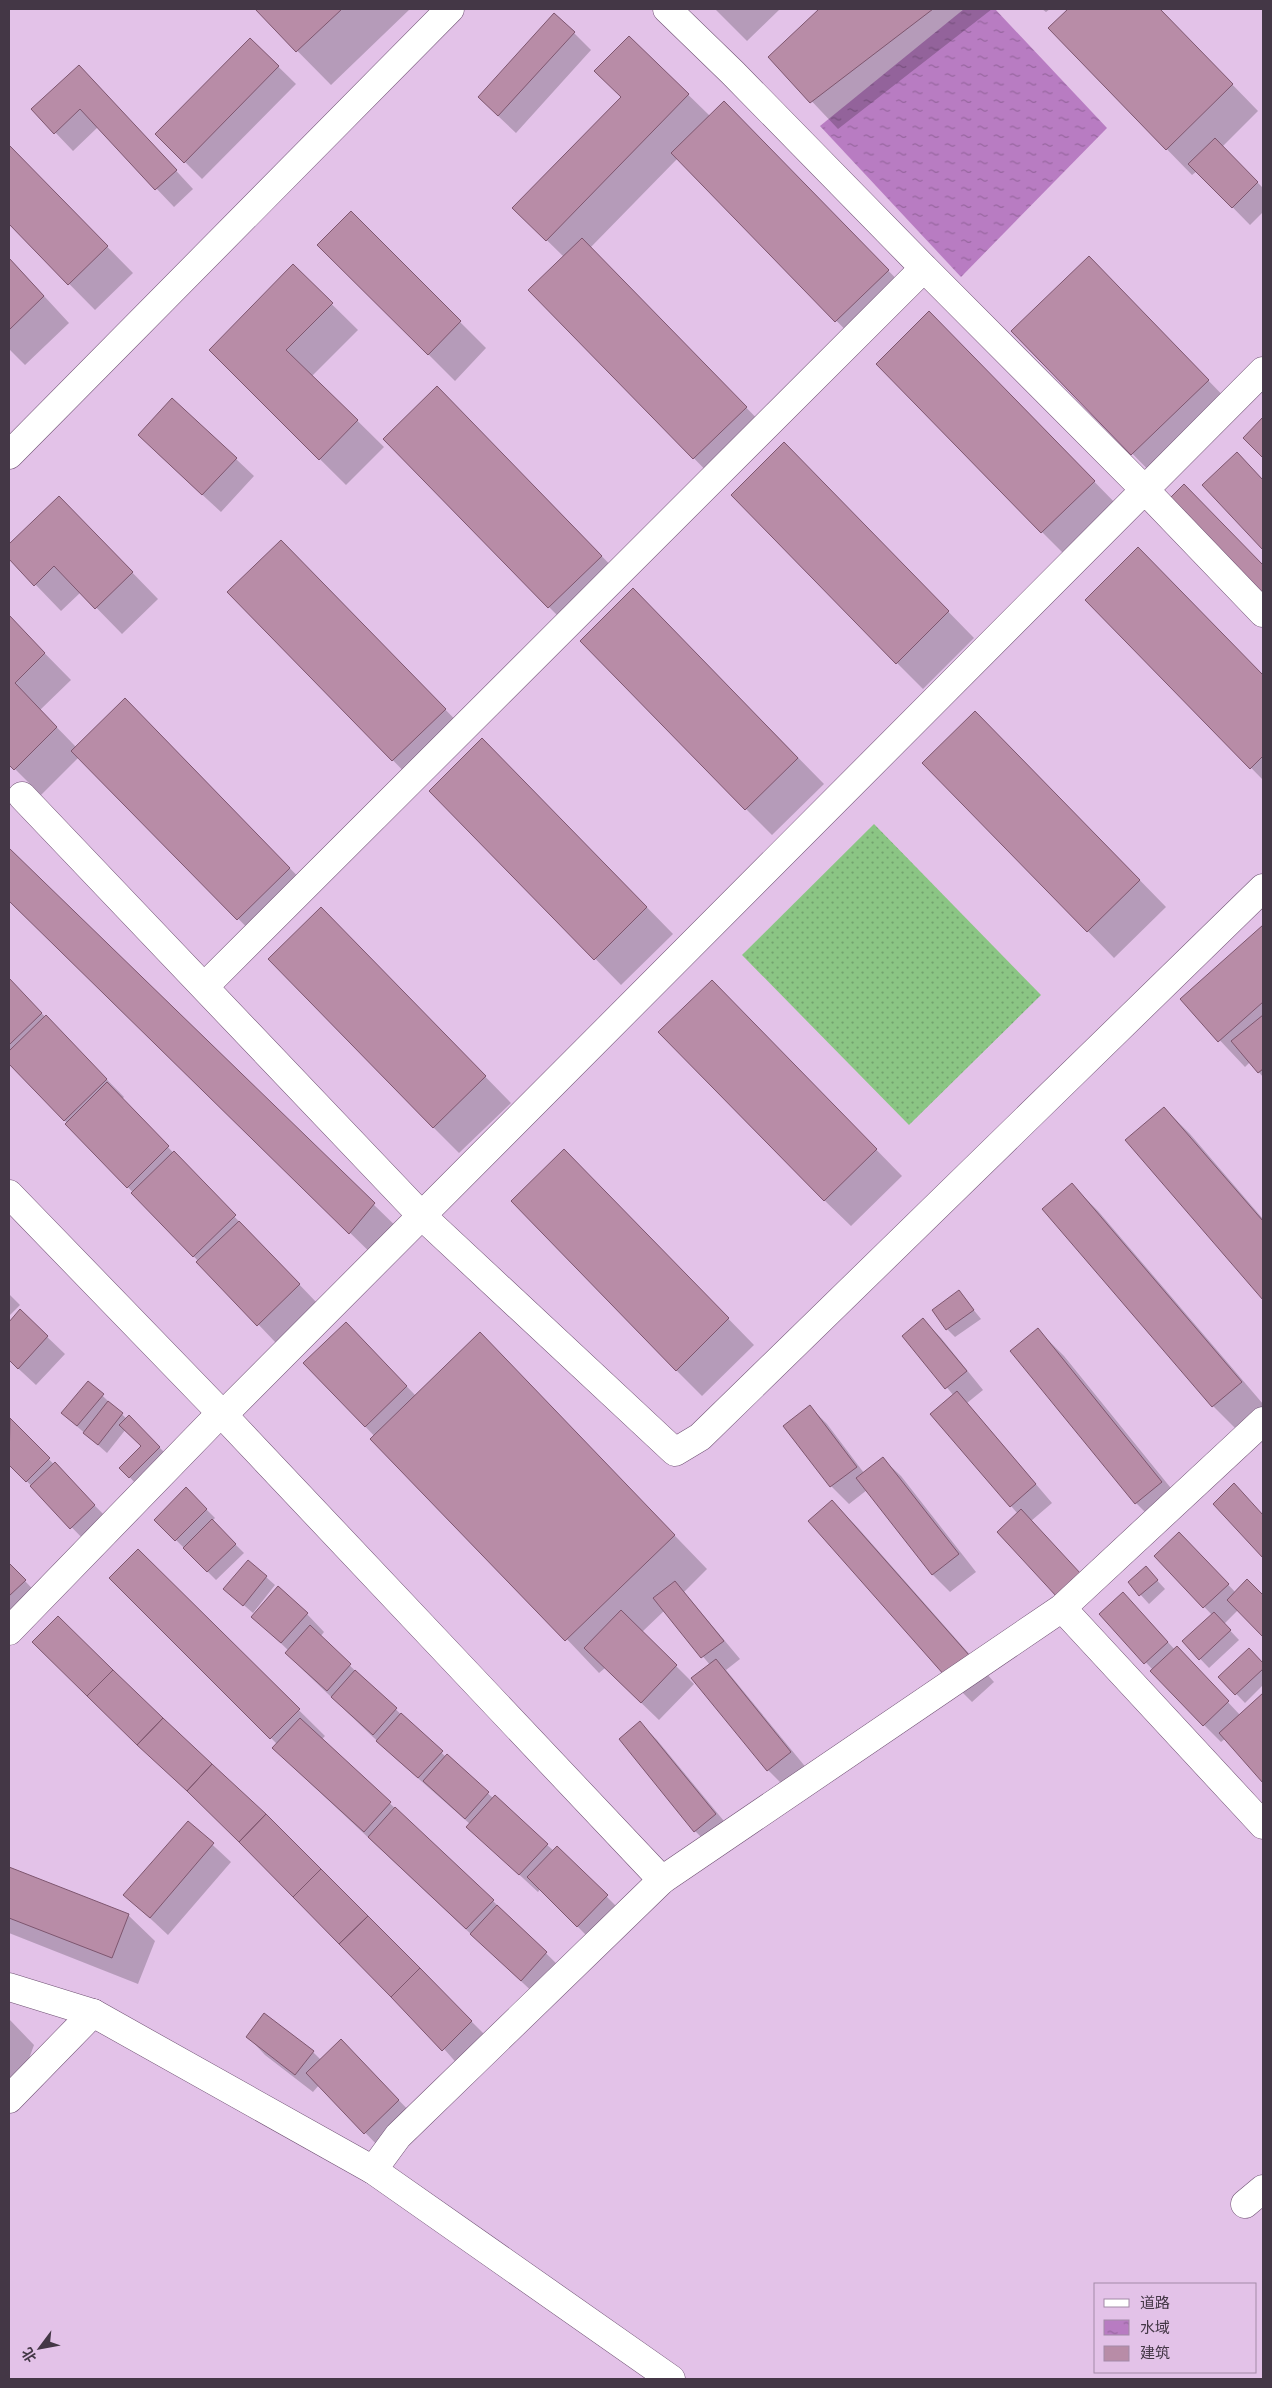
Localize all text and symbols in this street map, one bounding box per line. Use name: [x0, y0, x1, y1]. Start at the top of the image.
legend: [1094, 2283, 1257, 2373]
text: 道路: [1140, 2292, 1170, 2313]
text: 水域: [1140, 2317, 1170, 2338]
north arrow: [15, 2323, 65, 2373]
text: 建筑: [1140, 2342, 1170, 2363]
text: 北: [17, 2344, 41, 2366]

